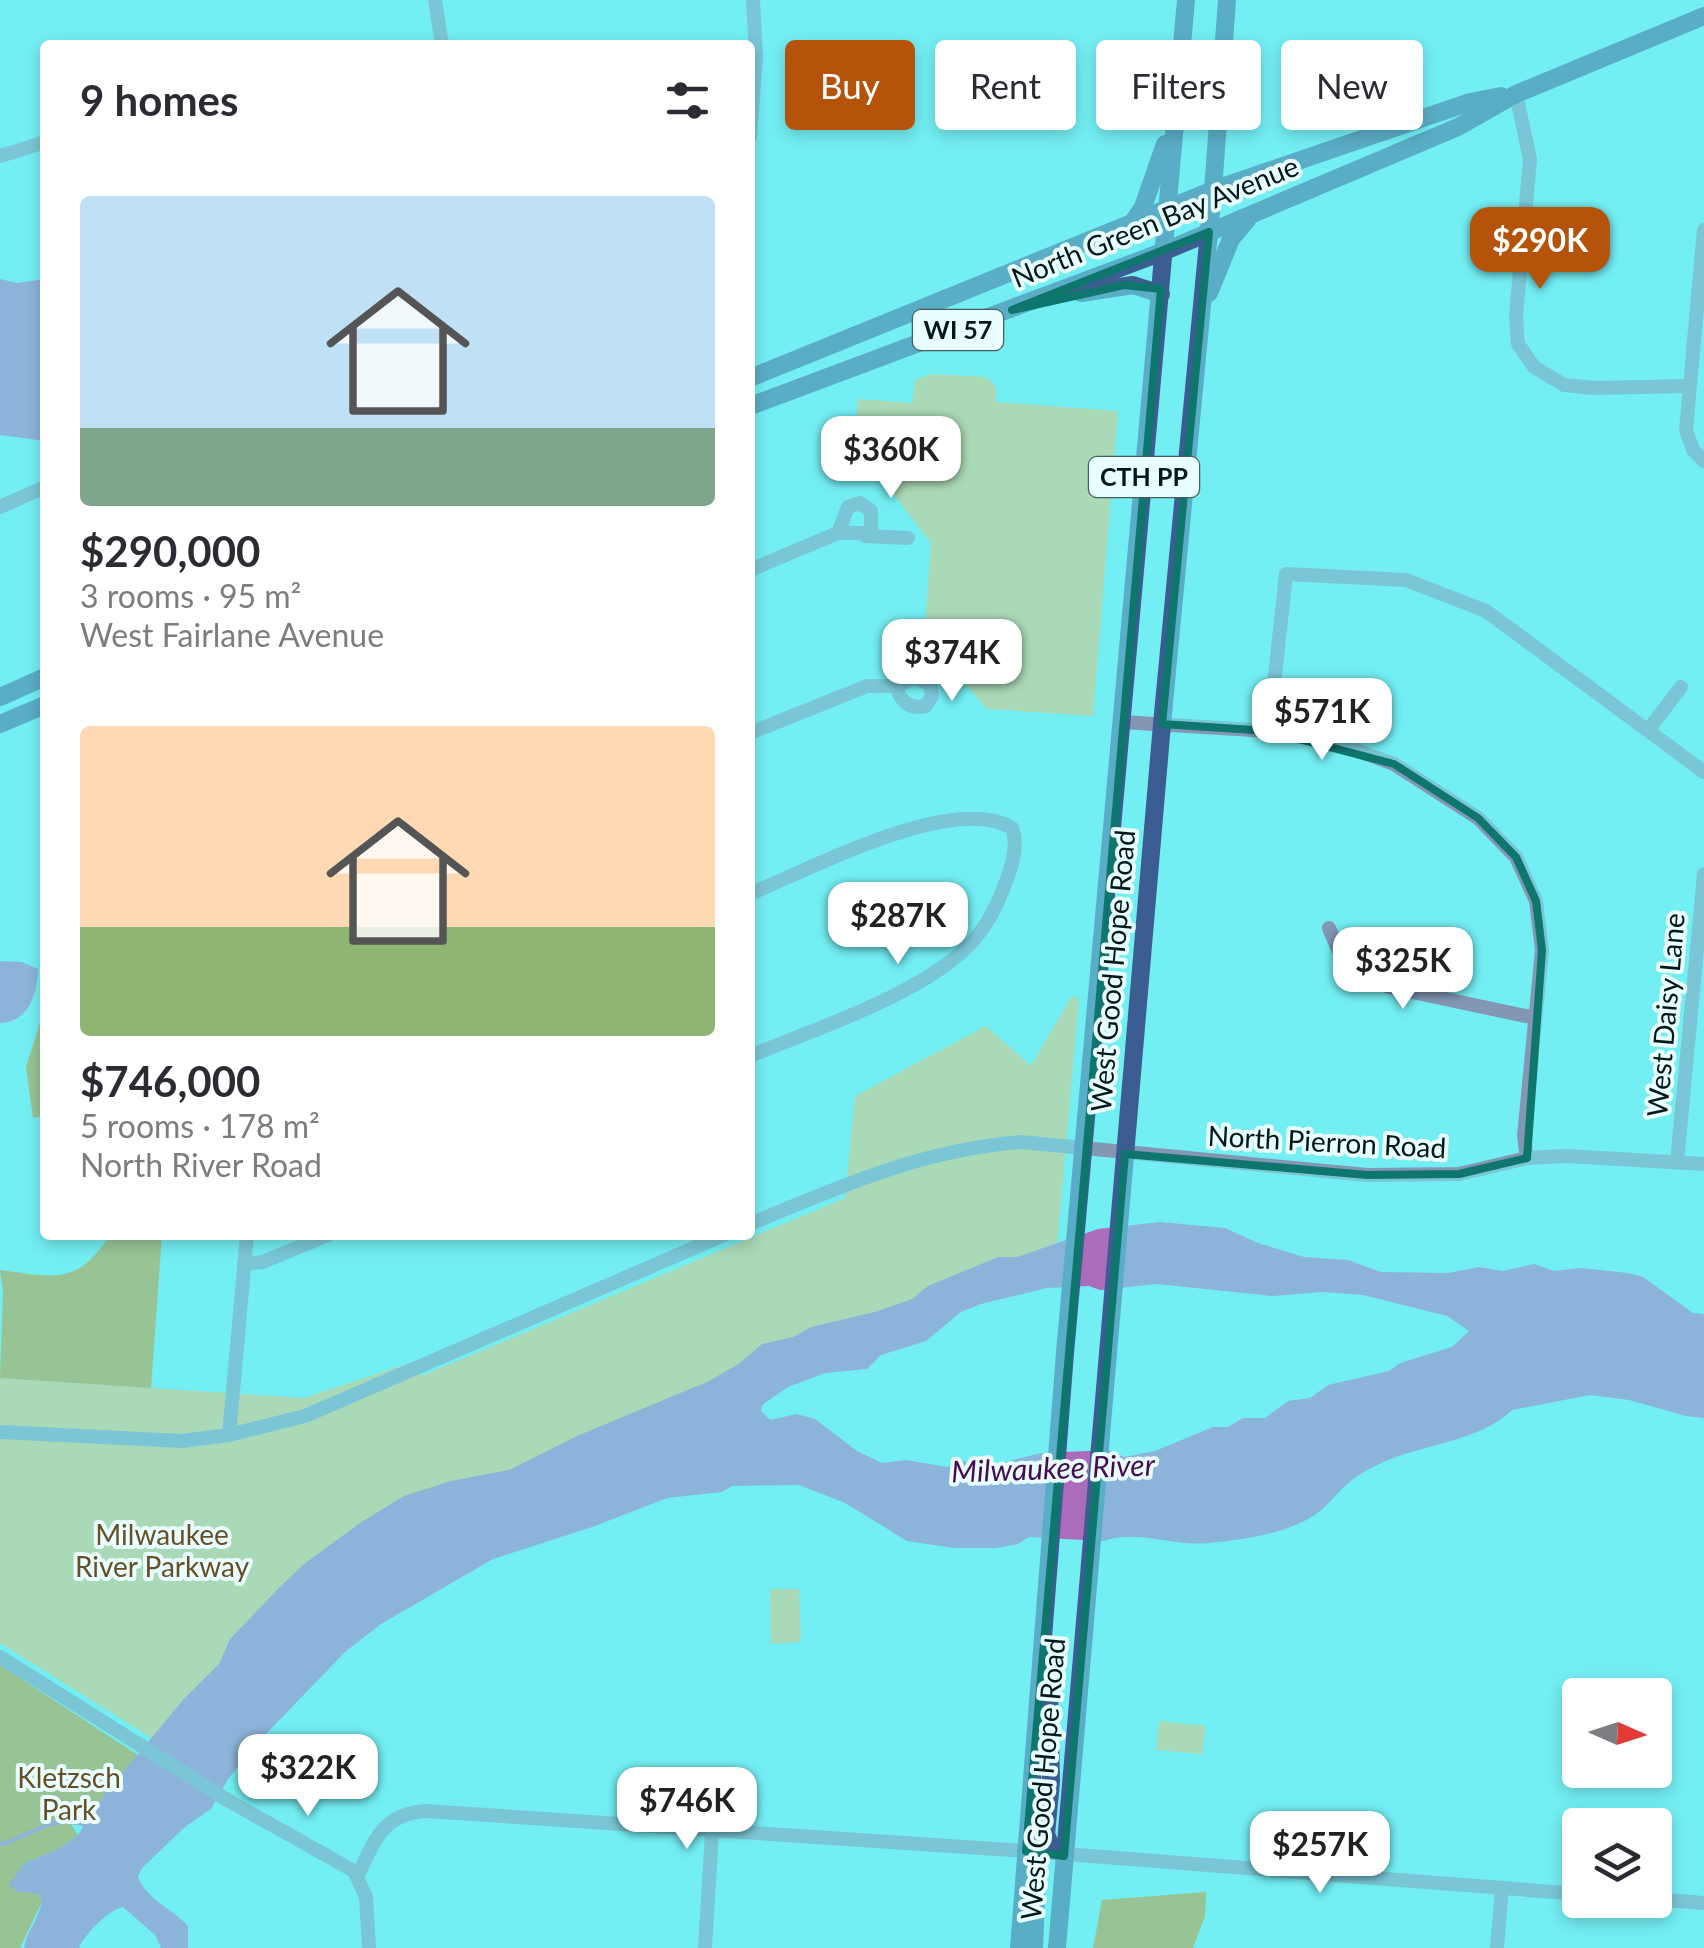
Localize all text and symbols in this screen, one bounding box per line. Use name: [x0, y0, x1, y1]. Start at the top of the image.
chip: Buy: [785, 40, 915, 130]
chip: Rent: [935, 40, 1076, 130]
chip: Filters: [1096, 40, 1261, 130]
chip: New: [1281, 40, 1423, 130]
icon: filters: [660, 73, 715, 128]
text: 9 homes: [80, 75, 238, 125]
street label: North Green Bay Avenue: [1006, 148, 1303, 294]
pin: $290K: [1470, 207, 1610, 292]
text: $290K: [1492, 220, 1588, 259]
icon: home: [308, 261, 488, 441]
road number: WI 57: [913, 310, 1003, 350]
pin: $360K: [821, 416, 961, 501]
text: $360K: [843, 429, 939, 468]
road number: CTH PP: [1089, 457, 1199, 497]
text: $290,000: [80, 526, 260, 576]
text: 3 rooms · 95 m²: [80, 576, 301, 615]
text: West Fairlane Avenue: [80, 615, 384, 654]
pin: $374K: [882, 619, 1022, 704]
text: $374K: [904, 632, 1000, 671]
pin: $571K: [1252, 678, 1392, 763]
text: $571K: [1274, 691, 1370, 730]
icon: home: [308, 791, 488, 971]
street label: West Good Hope Road: [1083, 828, 1141, 1113]
pin: $287K: [828, 882, 968, 967]
text: $287K: [850, 895, 946, 934]
street label: West Daisy Lane: [1639, 912, 1691, 1118]
pin: $325K: [1333, 927, 1473, 1012]
text: $325K: [1355, 940, 1451, 979]
text: $746,000: [80, 1056, 260, 1106]
text: 5 rooms · 178 m²: [80, 1106, 320, 1145]
street label: North Pierron Road: [1207, 1118, 1447, 1164]
text: North River Road: [80, 1145, 322, 1184]
water label: Milwaukee River: [950, 1445, 1156, 1489]
park label: Milwaukee River Parkway: [75, 1517, 250, 1583]
street label: West Good Hope Road: [1013, 1636, 1071, 1921]
north arrow: [1562, 1678, 1672, 1788]
map controls: [1562, 1678, 1672, 1918]
pin: $322K: [238, 1734, 378, 1819]
text: $322K: [260, 1747, 356, 1786]
park label: Kletzsch Park: [17, 1760, 121, 1826]
pin: $746K: [617, 1767, 757, 1852]
text: $746K: [639, 1780, 735, 1819]
button: layers: [1562, 1808, 1672, 1918]
pin: $257K: [1250, 1811, 1390, 1896]
text: $257K: [1272, 1824, 1368, 1863]

